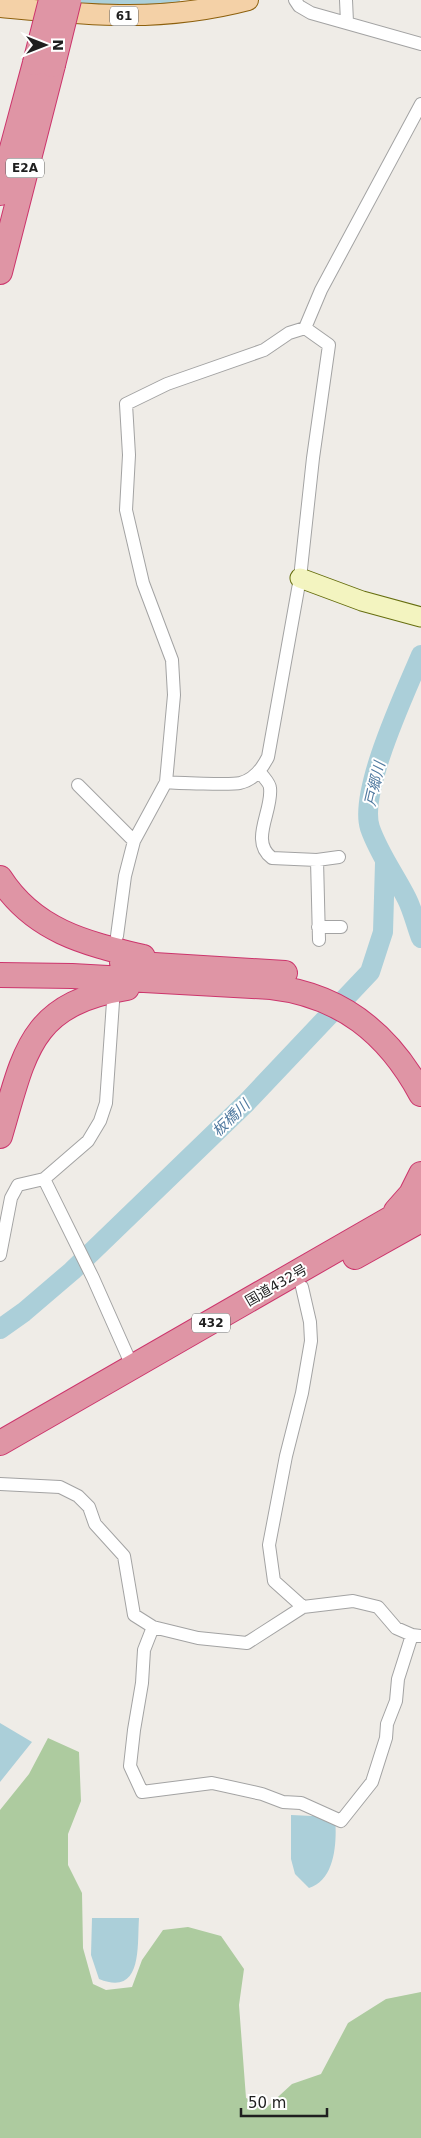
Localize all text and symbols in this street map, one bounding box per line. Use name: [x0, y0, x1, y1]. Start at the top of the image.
road number: 61: [110, 7, 138, 26]
north arrow: [20, 20, 70, 70]
text: N: [50, 39, 66, 51]
road number: E2A: [6, 158, 44, 178]
water label: 戸郷川: [361, 758, 389, 808]
water label: 板橋川: [209, 1095, 255, 1140]
street label: 国道432号: [242, 1261, 310, 1309]
road number: 432: [192, 1314, 230, 1332]
scale bar: [241, 2086, 327, 2118]
text: 50 m: [248, 2094, 286, 2112]

